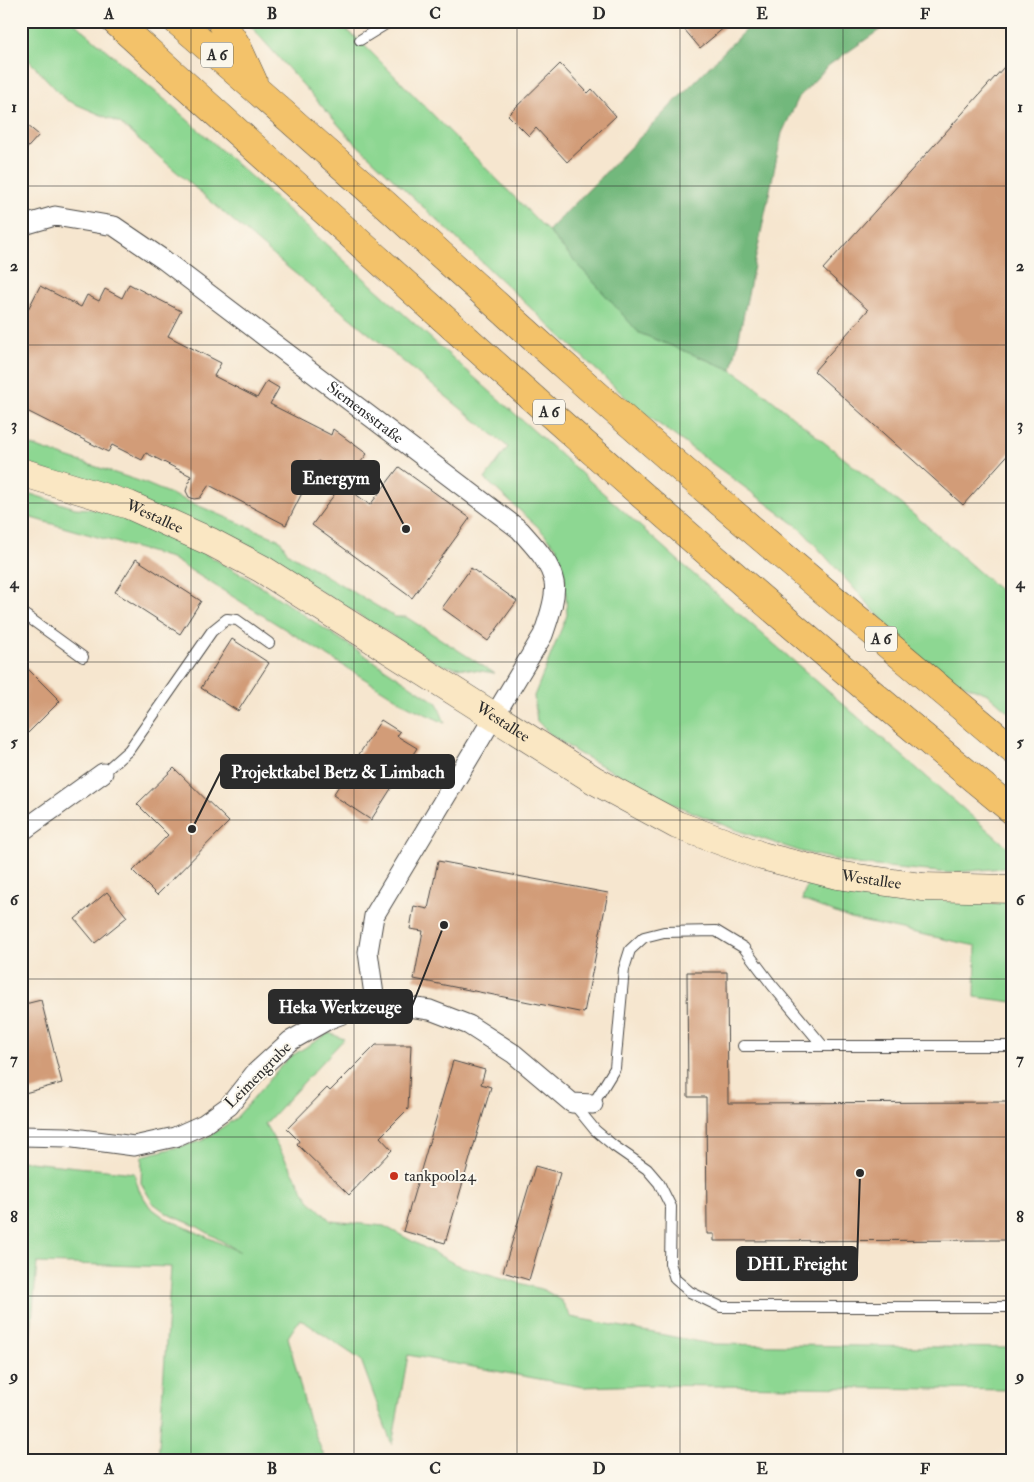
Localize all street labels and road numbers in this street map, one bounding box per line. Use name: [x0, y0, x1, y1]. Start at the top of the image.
road number: A 6: [201, 42, 233, 68]
street label: Siemensstraße: [323, 377, 408, 448]
road number: A 6: [533, 400, 565, 424]
street label: Westallee: [122, 495, 186, 538]
road number: A 6: [865, 626, 897, 652]
street label: Westallee: [471, 697, 534, 747]
street label: Westallee: [839, 866, 903, 894]
street label: Leimengrube: [220, 1037, 296, 1113]

